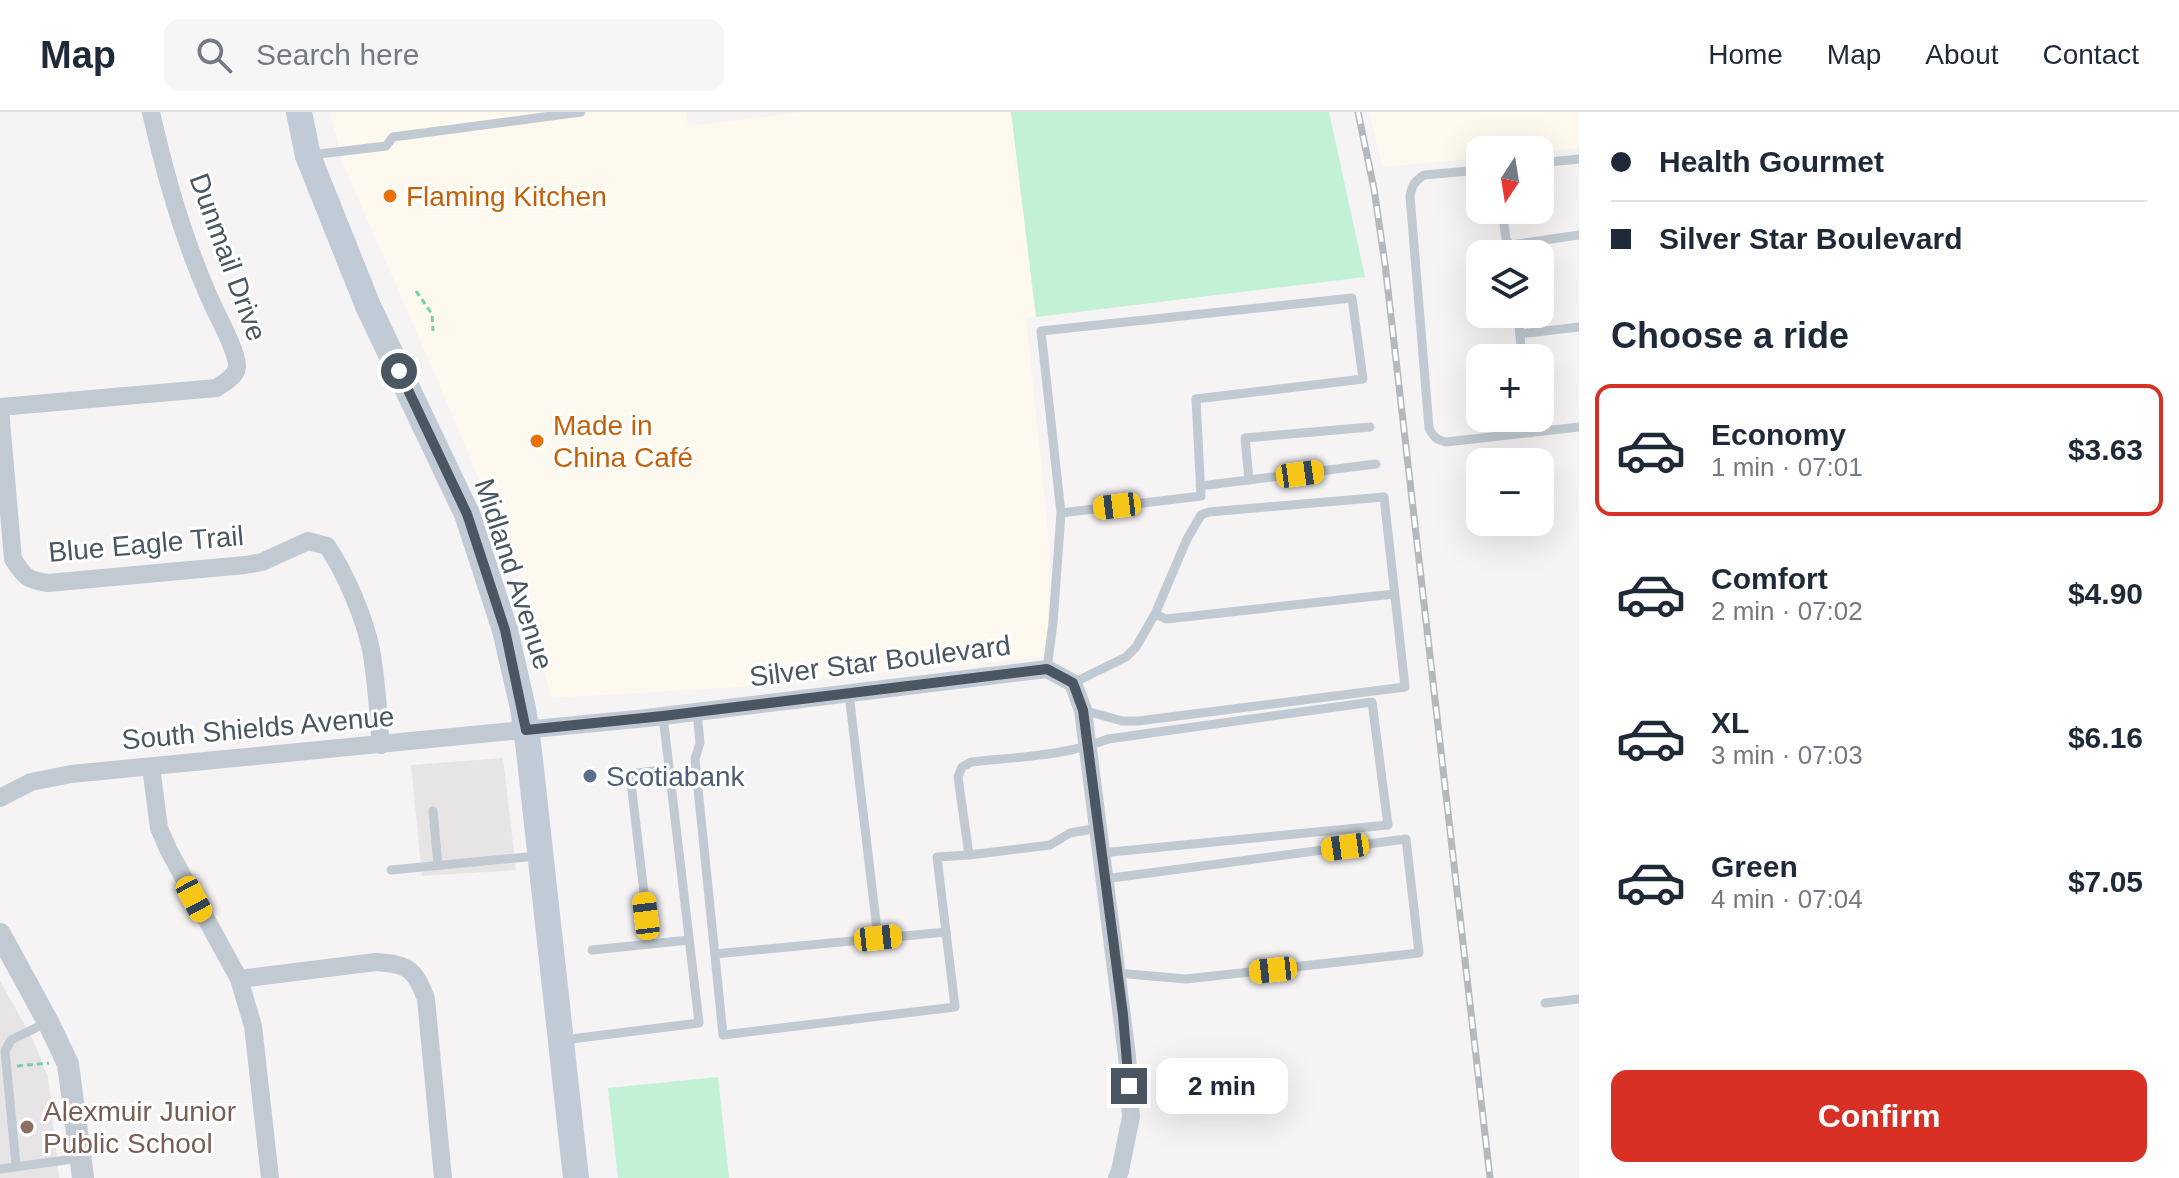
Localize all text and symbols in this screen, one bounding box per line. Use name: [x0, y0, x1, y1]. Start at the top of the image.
search box: [164, 19, 724, 91]
icon: search: [192, 33, 236, 77]
text: Map: [40, 34, 116, 76]
text: Search here: [256, 38, 419, 71]
text: Home: [1708, 39, 1783, 70]
text: Map: [1827, 39, 1881, 70]
text: About: [1925, 39, 1999, 70]
text: Contact: [2043, 39, 2139, 70]
north arrow: [1466, 136, 1554, 224]
map controls: [1466, 136, 1554, 536]
text: Health Gourmet: [1659, 145, 1884, 178]
street label: Dunmail Drive: [183, 169, 273, 345]
place label: Flaming Kitchen: [406, 181, 607, 212]
marker: Flaming Kitchen: [381, 187, 399, 205]
text: Silver Star Boulevard: [1659, 222, 1962, 255]
button: layers: [1466, 240, 1554, 328]
text: Choose a ride: [1611, 315, 1849, 356]
button: +: [1466, 344, 1554, 432]
route start: [381, 353, 417, 389]
place label: Made in China Café: [553, 410, 693, 473]
icon: car: [1615, 414, 1687, 486]
text: Economy: [1711, 418, 1846, 451]
marker: Made in China Café: [528, 432, 546, 450]
text: $3.63: [2068, 433, 2143, 466]
button: −: [1466, 448, 1554, 536]
text: 1 min · 07:01: [1711, 452, 1863, 482]
car: [1275, 459, 1325, 489]
street label: Midland Avenue: [469, 475, 559, 673]
car: [1092, 491, 1142, 521]
street label: Blue Eagle Trail: [47, 520, 245, 568]
icon: car: [1615, 558, 1687, 630]
text: Comfort: [1711, 562, 1828, 595]
text: $4.90: [2068, 577, 2143, 610]
text: 2 min · 07:02: [1711, 596, 1863, 626]
street label: Silver Star Boulevard: [748, 630, 1012, 692]
street label: South Shields Avenue: [120, 701, 396, 755]
icon: car: [1615, 702, 1687, 774]
text: XL: [1711, 706, 1749, 739]
text: $6.16: [2068, 721, 2143, 754]
text: 3 min · 07:03: [1711, 740, 1863, 770]
place label: Scotiabank: [606, 761, 746, 792]
marker: Scotiabank: [581, 767, 599, 785]
car: [1320, 832, 1370, 862]
icon: car: [1615, 846, 1687, 918]
text: Green: [1711, 850, 1798, 883]
text: $7.05: [2068, 865, 2143, 898]
car: [172, 872, 216, 926]
text: 4 min · 07:04: [1711, 884, 1863, 914]
car: [631, 891, 661, 941]
car: [853, 924, 903, 952]
car: [1248, 956, 1298, 984]
callout: 2 min: [1157, 1058, 1289, 1114]
route end: [1111, 1068, 1147, 1104]
button: Confirm: [1611, 1070, 2147, 1162]
text: 2 min: [1188, 1071, 1256, 1101]
place label: Alexmuir Junior Public School: [43, 1096, 236, 1159]
marker: Alexmuir Junior Public School: [18, 1118, 36, 1136]

